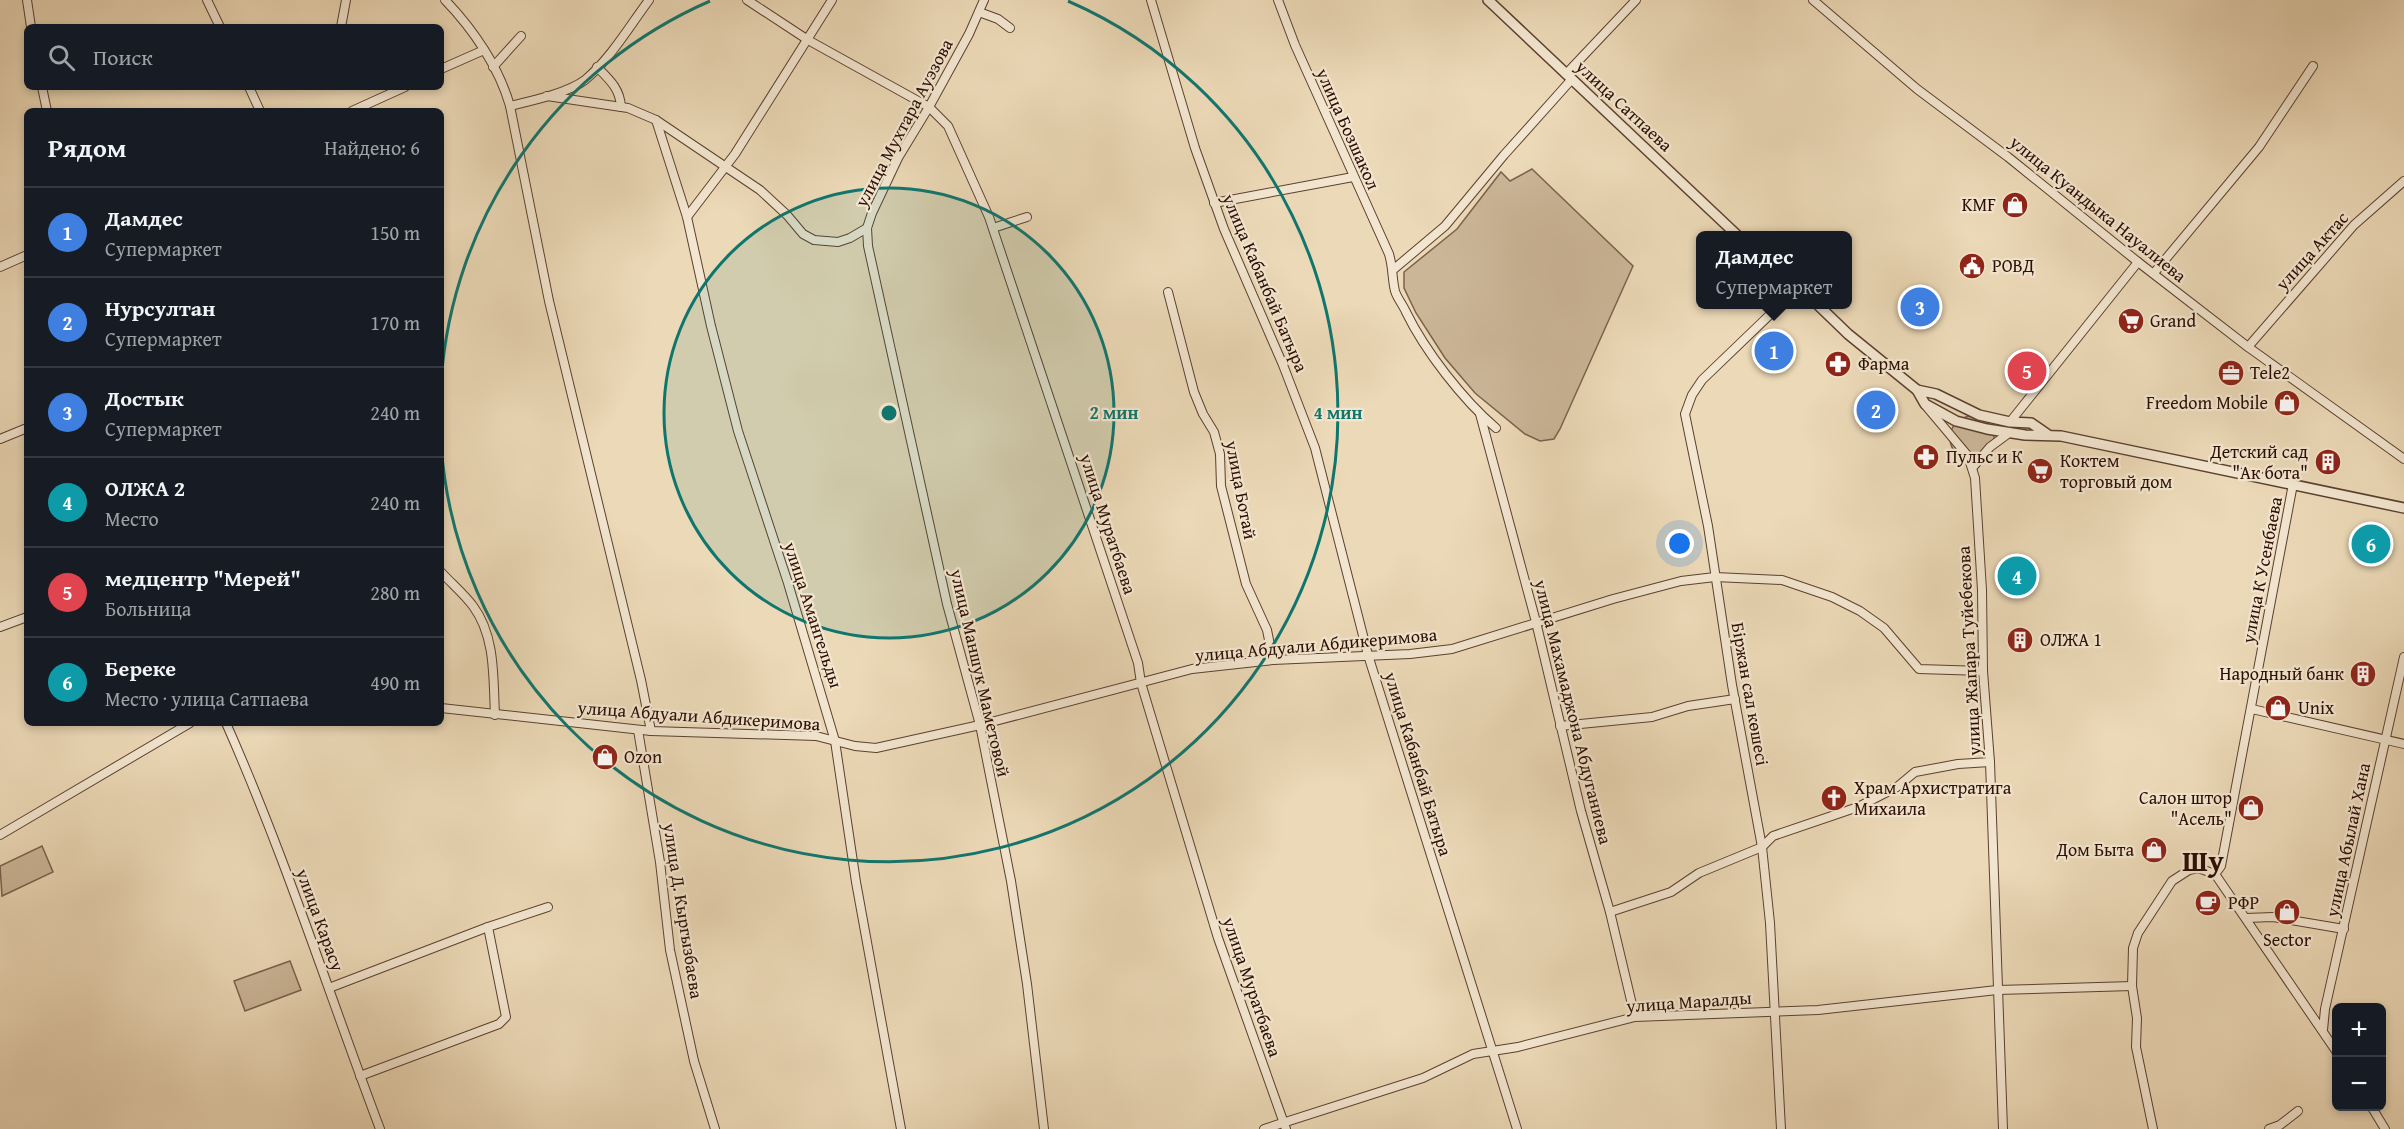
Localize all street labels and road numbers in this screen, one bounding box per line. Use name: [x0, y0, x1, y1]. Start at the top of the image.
street label: улица Мухтара Ауэзова: [847, 33, 960, 213]
street label: улица Сатпаева: [1569, 53, 1679, 158]
street label: улица Бозшакол: [1309, 63, 1387, 194]
street label: улица Куандыка Науалиева: [2003, 128, 2193, 289]
street label: улица Кабанбай Батыра: [1215, 189, 1315, 376]
street label: улица Актас: [2268, 205, 2355, 297]
street label: улица Ботай: [1219, 437, 1264, 542]
street label: улица Муратбаева: [1073, 449, 1144, 598]
street label: улица К Усенбаева: [2234, 494, 2289, 647]
street label: улица Амангельды: [777, 537, 850, 692]
street label: улица Жапара Туйебекова: [1949, 545, 1988, 758]
street label: улица Маншук Маметовой: [943, 565, 1018, 780]
street label: улица Махамаджона Абдуганиева: [1527, 576, 1620, 847]
street label: улица Абдуали Абдикеримова: [1193, 620, 1439, 669]
street label: Біржан сал көшесі: [1725, 620, 1776, 768]
street label: улица Кабанбай Батыра: [1377, 668, 1459, 860]
street label: улица Абдуали Абдикеримова: [576, 693, 822, 737]
street label: улица Абылай Хана: [2318, 760, 2377, 921]
street label: улица Д. Кыргызбаева: [656, 820, 711, 1001]
street label: улица Карасу: [289, 864, 352, 975]
street label: улица Муратбаева: [1216, 912, 1289, 1061]
street label: улица Маралды: [1624, 984, 1753, 1019]

